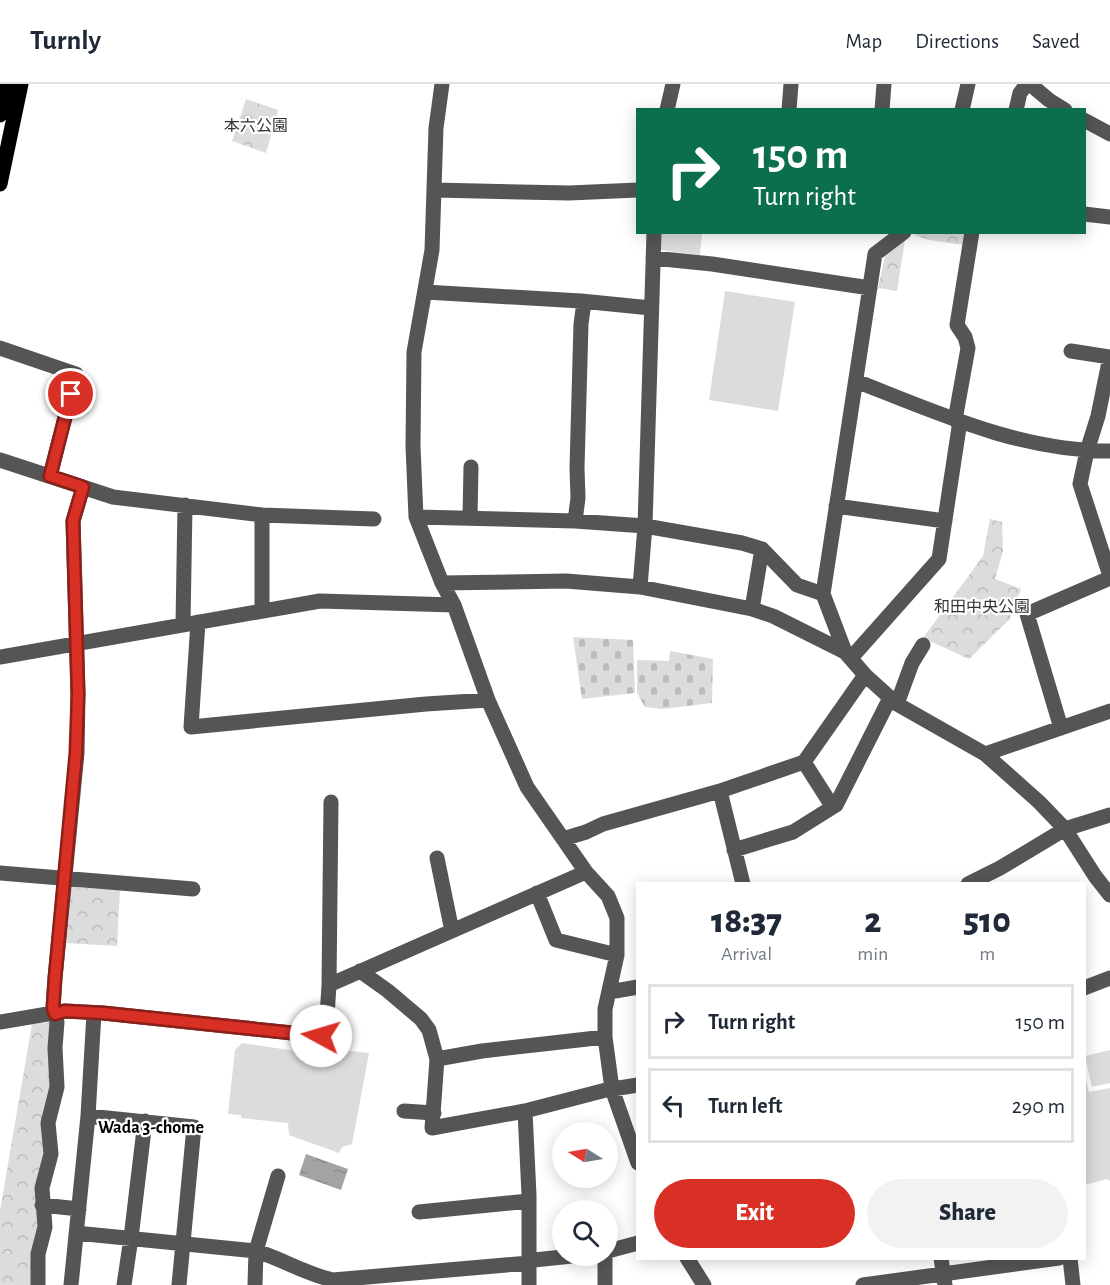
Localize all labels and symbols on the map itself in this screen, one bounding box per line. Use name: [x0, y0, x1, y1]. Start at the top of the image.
park label: 本六公園: [224, 117, 288, 134]
pin: [45, 368, 96, 419]
park label: 和田中央公園: [934, 598, 1030, 615]
position arrow: [289, 1004, 353, 1068]
district label: Wada 3-chome: [98, 1119, 204, 1137]
north arrow: [552, 1122, 618, 1188]

